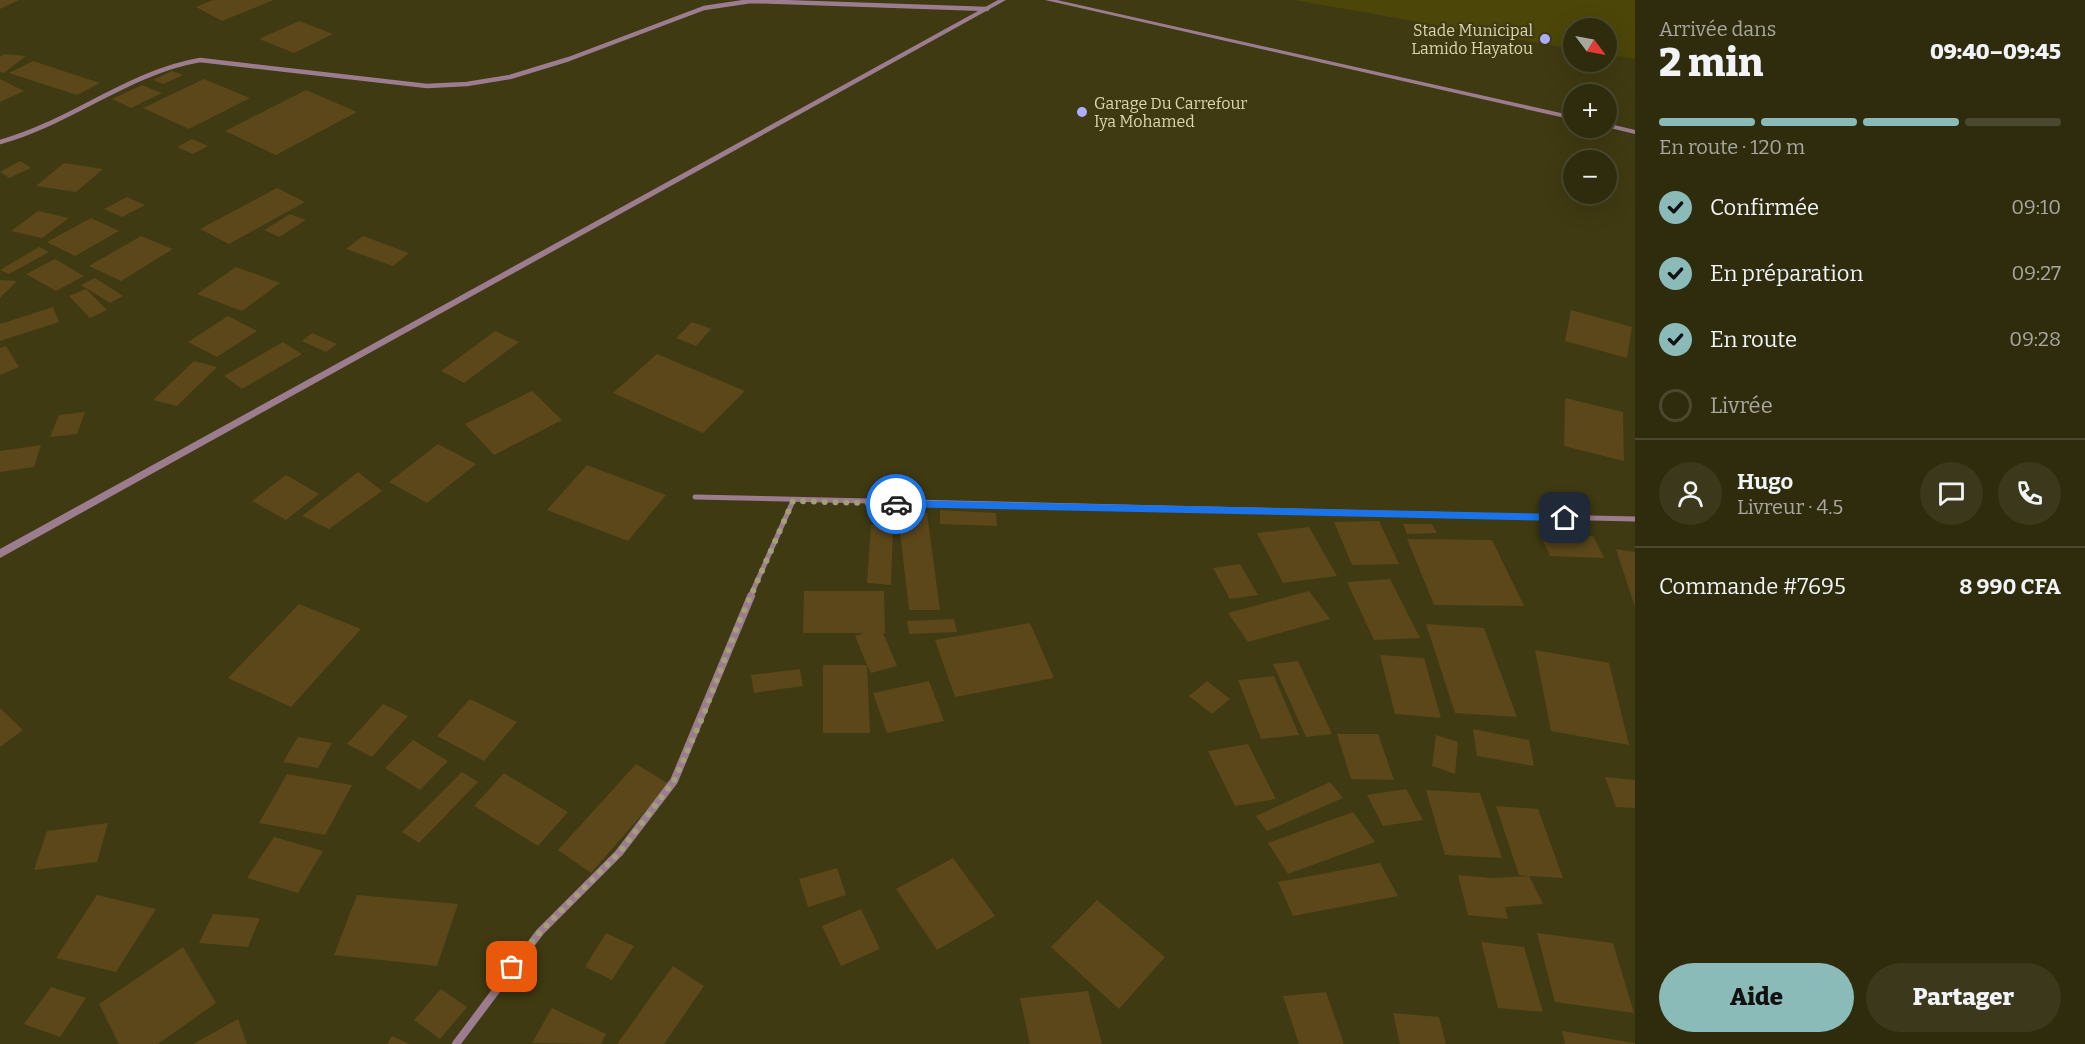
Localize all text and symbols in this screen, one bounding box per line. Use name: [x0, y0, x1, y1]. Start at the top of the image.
text: Arrivée dans: [1659, 17, 1776, 41]
north arrow: [1563, 18, 1617, 72]
map controls: [1563, 18, 1617, 204]
place label: Stade Municipal Lamido Hayatou: [1411, 21, 1533, 58]
marker: Stade Municipal Lamido Hayatou: [1538, 32, 1552, 46]
text: 09:40–09:45: [1930, 38, 2061, 65]
text: 2 min: [1659, 40, 1763, 86]
button: +: [1563, 84, 1617, 138]
place label: Garage Du Carrefour Iya Mohamed: [1094, 94, 1247, 131]
marker: Garage Du Carrefour Iya Mohamed: [1075, 105, 1089, 119]
text: En route · 120 m: [1659, 135, 1805, 159]
button: −: [1563, 150, 1617, 204]
icon: check: [1659, 191, 1692, 224]
text: Confirmée: [1710, 194, 1819, 221]
text: 09:10: [2011, 195, 2061, 219]
icon: check: [1659, 257, 1692, 290]
text: En préparation: [1710, 260, 1863, 287]
text: 09:27: [2012, 261, 2061, 285]
icon: check: [1659, 323, 1692, 356]
text: En route: [1710, 326, 1797, 353]
text: 09:28: [2009, 327, 2061, 351]
text: Livrée: [1710, 392, 1773, 419]
button: person: [1659, 462, 1722, 525]
button: chat: [1920, 462, 1983, 525]
button: phone: [1998, 462, 2061, 525]
text: Hugo: [1737, 468, 1793, 495]
courier: [866, 474, 926, 534]
icon: car: [880, 488, 913, 521]
pin: [1539, 492, 1590, 543]
text: Livreur · 4.5: [1737, 495, 1843, 519]
icon: home: [1548, 501, 1581, 534]
text: Commande #7695: [1659, 573, 1846, 600]
text: 8 990 CFA: [1959, 573, 2061, 600]
pin: [486, 941, 537, 992]
icon: bag: [495, 950, 528, 983]
button: Aide: [1659, 963, 1854, 1032]
button: Partager: [1866, 963, 2061, 1032]

